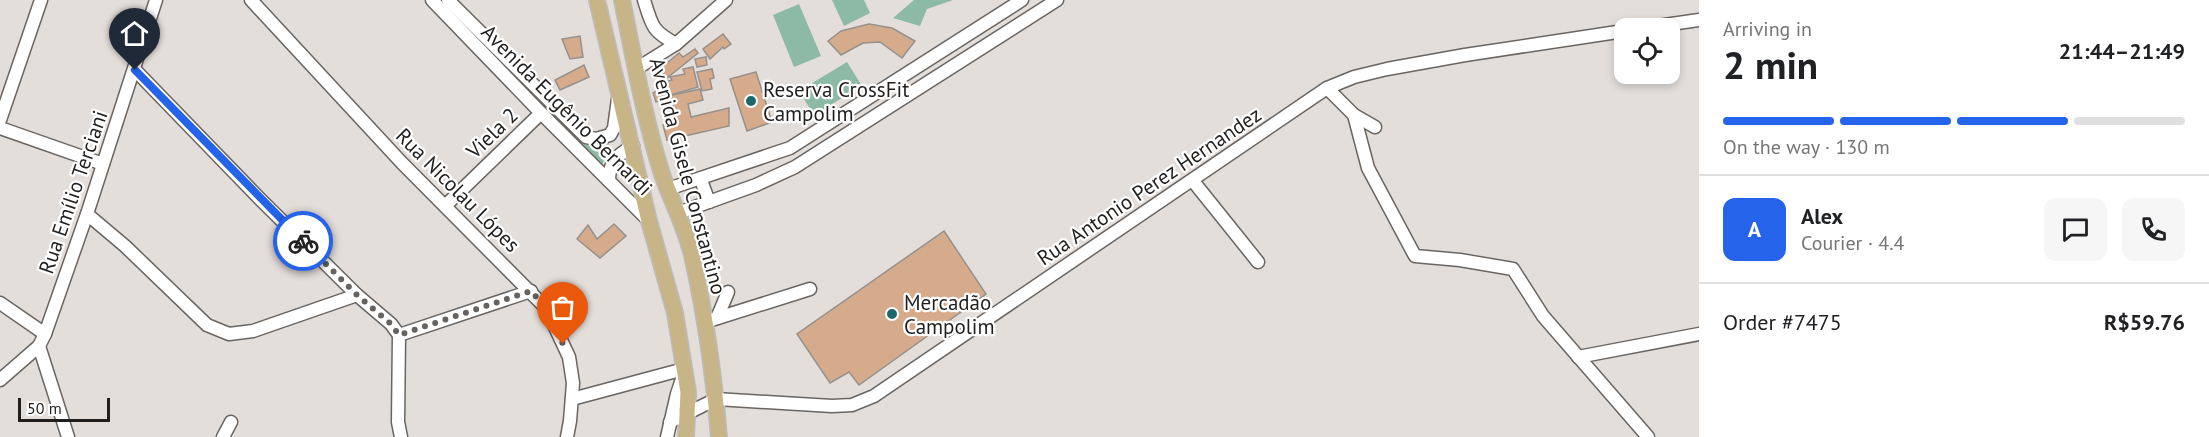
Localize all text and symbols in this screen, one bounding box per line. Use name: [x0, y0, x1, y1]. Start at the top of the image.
pin: [109, 8, 160, 70]
text: Arriving in: [1723, 16, 1812, 42]
icon: home: [118, 17, 151, 50]
map controls: [1614, 18, 1680, 84]
button: locate: [1614, 18, 1680, 84]
street label: Avenida Eugênio Bernardi: [476, 19, 658, 201]
text: 21:44–21:49: [2059, 37, 2185, 65]
text: 2 min: [1723, 39, 1818, 90]
street label: Avenida Gisele Constantino: [643, 55, 733, 297]
place label: Reserva CrossFit Campolim: [763, 76, 909, 127]
marker: Reserva CrossFit Campolim: [744, 94, 758, 108]
street label: Rua Antonio Perez Hernandez: [1032, 101, 1266, 271]
street label: Viela 2: [460, 102, 524, 165]
street label: Rua Emílio Terciani: [32, 107, 114, 277]
street label: Rua Nicolau Lópes: [390, 122, 526, 258]
text: On the way · 130 m: [1723, 134, 1890, 160]
button: chat: [2044, 198, 2107, 261]
button: phone: [2122, 198, 2185, 261]
text: Alex: [1801, 202, 1843, 230]
courier: [273, 211, 333, 271]
text: A: [1748, 215, 1761, 243]
icon: bike: [287, 225, 320, 258]
text: Courier · 4.4: [1801, 230, 1904, 256]
pin: [537, 282, 588, 344]
place label: Mercadão Campolim: [904, 289, 995, 340]
icon: bag: [546, 291, 579, 324]
marker: Mercadão Campolim: [885, 307, 899, 321]
text: Order #7475: [1723, 308, 1842, 336]
text: R$59.76: [2104, 308, 2185, 336]
scale bar: [18, 395, 110, 422]
text: 50 m: [27, 398, 62, 418]

